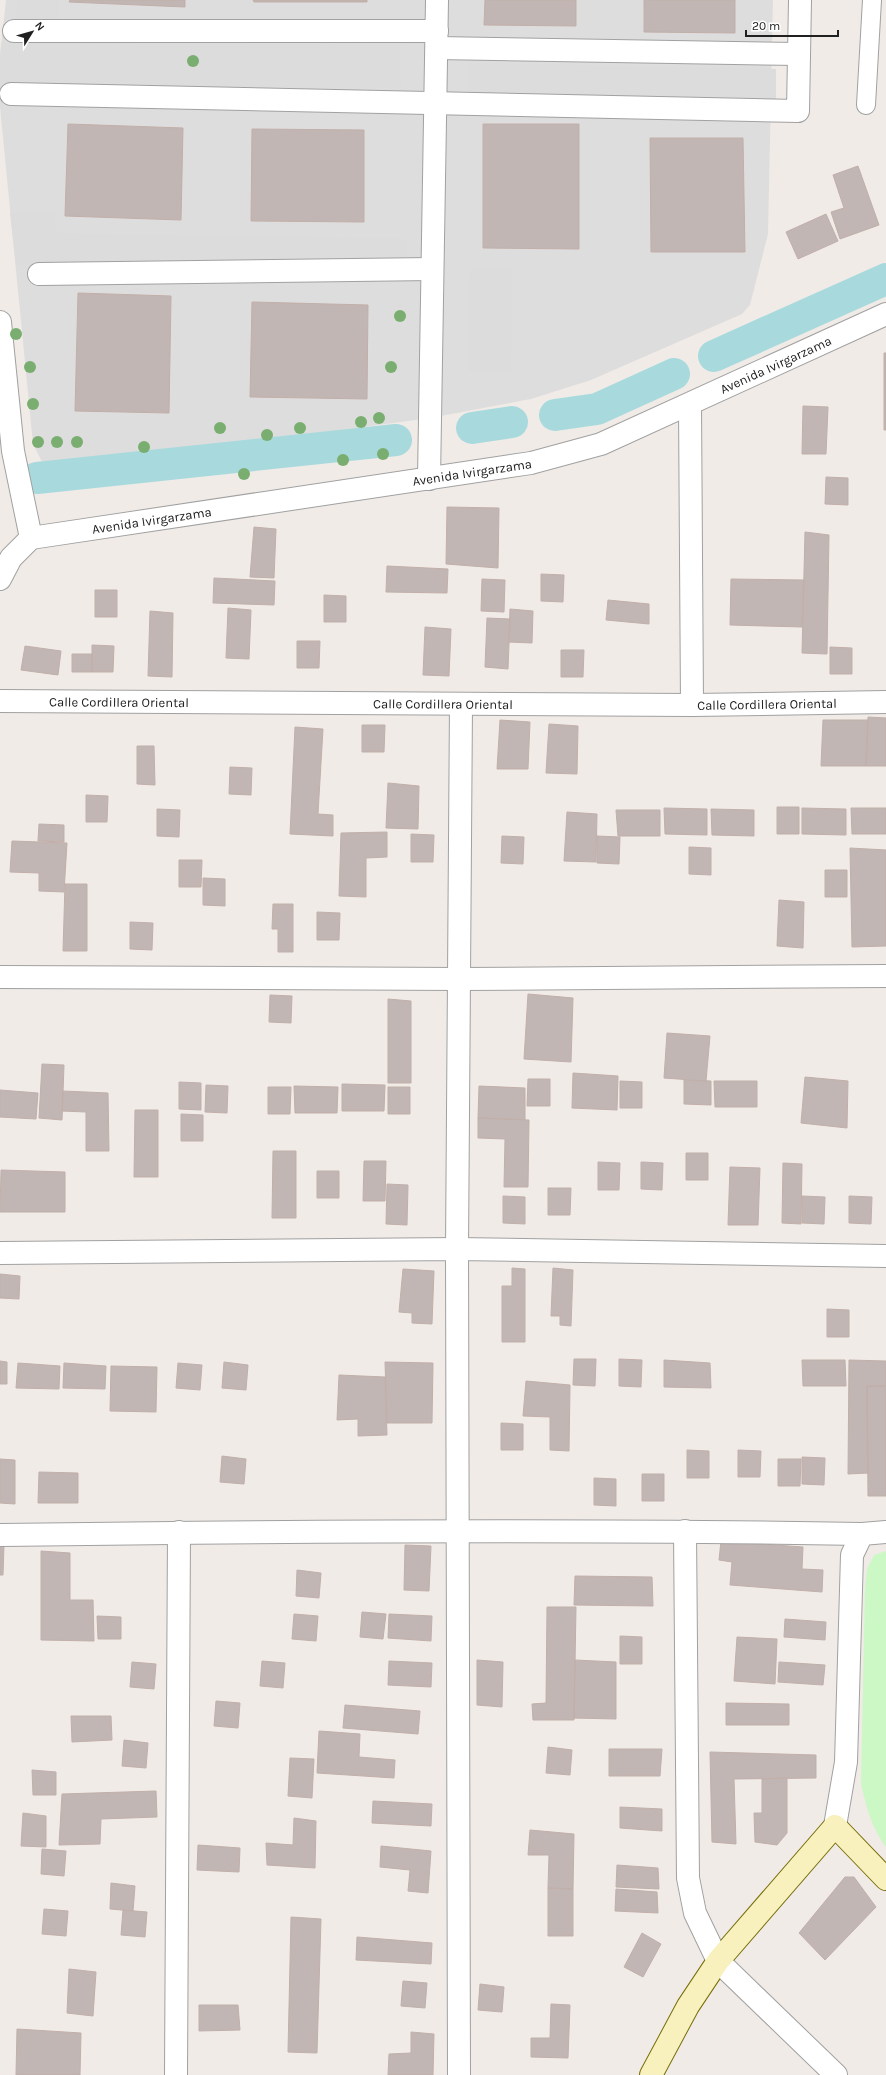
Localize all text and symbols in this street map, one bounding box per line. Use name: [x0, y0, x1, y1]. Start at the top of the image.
north arrow: [12, 12, 52, 52]
scale bar: [746, 12, 838, 38]
text: N: [32, 19, 47, 33]
text: 20 m: [752, 19, 780, 33]
street label: Avenida Ivirgarzama: [718, 333, 834, 397]
street label: Avenida Ivirgarzama: [411, 456, 533, 489]
street label: Avenida Ivirgarzama: [91, 504, 212, 537]
street label: Calle Cordillera Oriental: [49, 694, 189, 710]
street label: Calle Cordillera Oriental: [373, 696, 513, 712]
street label: Calle Cordillera Oriental: [697, 696, 837, 713]

